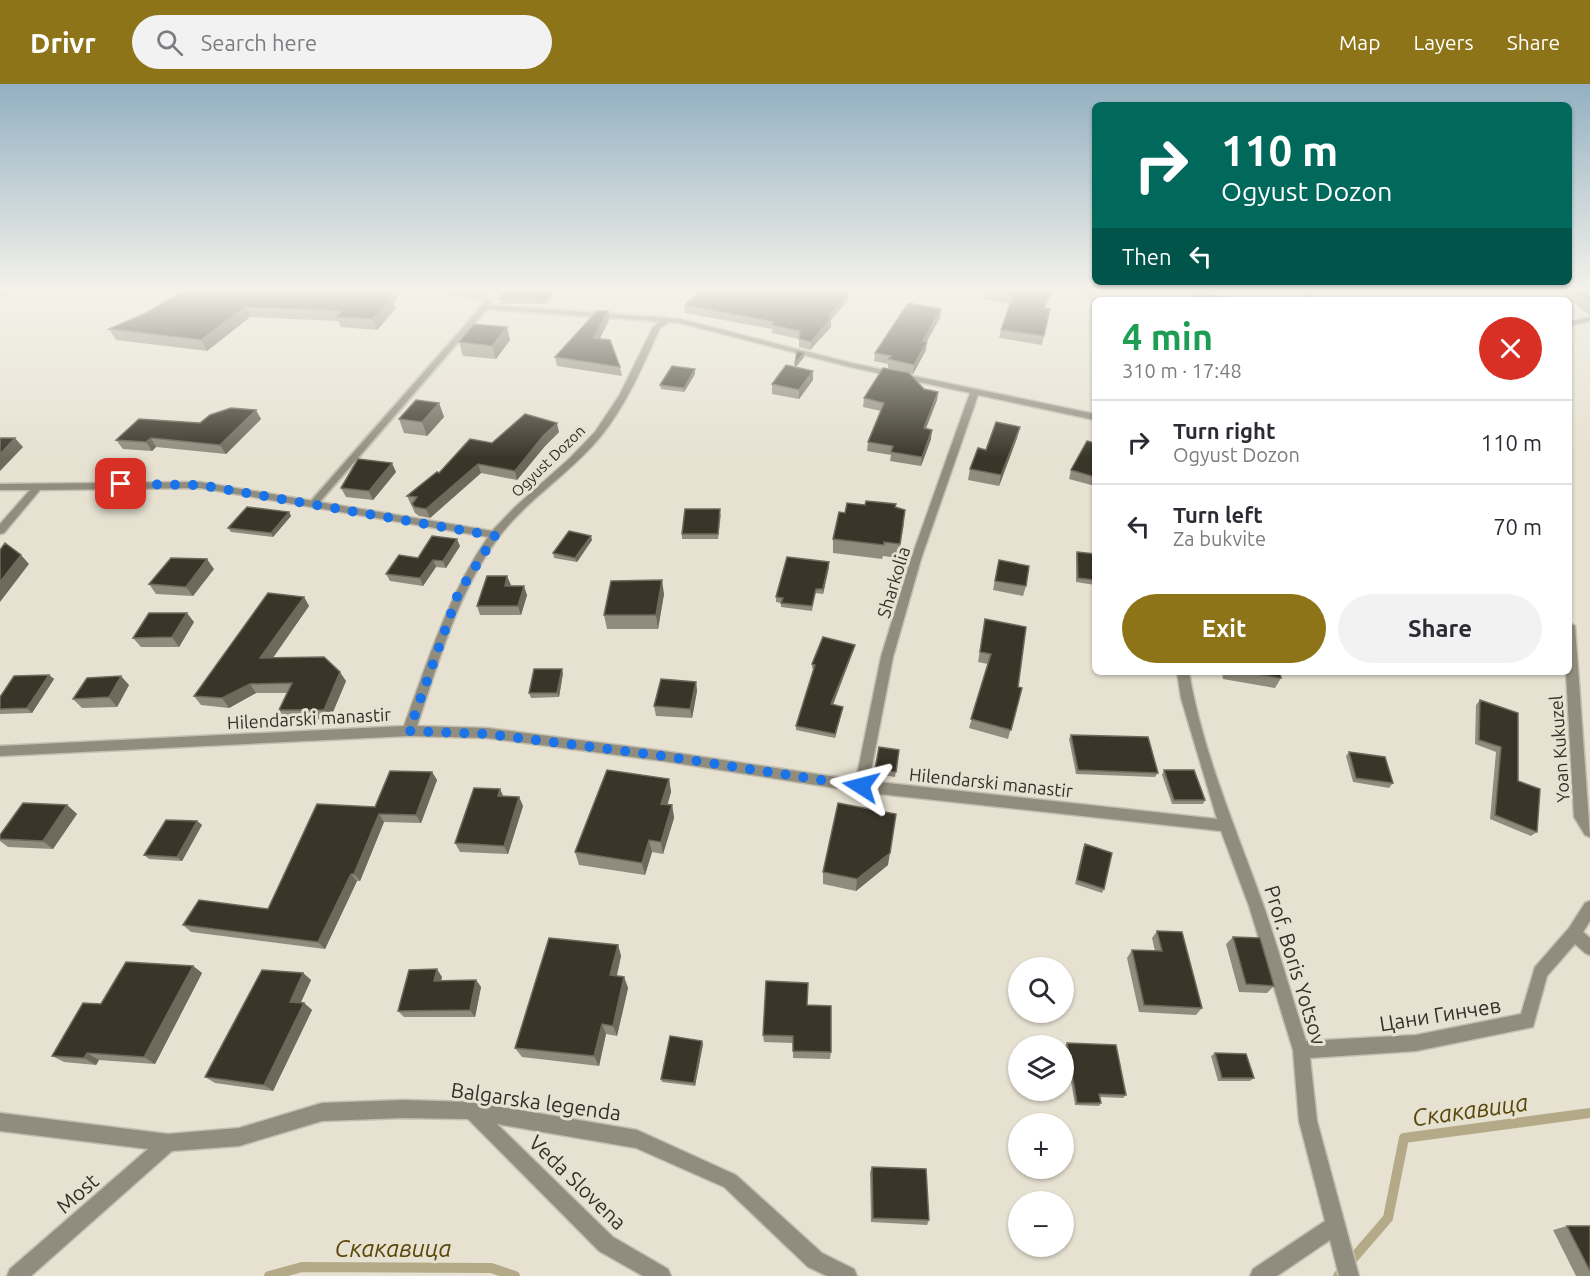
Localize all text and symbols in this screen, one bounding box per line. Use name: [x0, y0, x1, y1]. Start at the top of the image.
search box: [132, 15, 552, 69]
icon: search: [153, 26, 186, 59]
text: Drivr: [30, 27, 96, 58]
text: Search here: [201, 30, 317, 55]
text: Map: [1339, 30, 1380, 54]
text: Layers: [1413, 30, 1474, 54]
text: Share: [1507, 30, 1560, 54]
icon: right: [1122, 126, 1200, 204]
text: 110 m: [1221, 127, 1338, 174]
text: Ogyust Dozon: [1221, 176, 1392, 206]
icon: left: [1184, 240, 1217, 273]
text: Then: [1122, 244, 1172, 269]
text: 4 min: [1122, 316, 1213, 357]
button: close: [1479, 317, 1542, 380]
text: 310 m · 17:48: [1122, 359, 1242, 382]
text: Turn right: [1173, 418, 1275, 443]
street label: Ogyust Dozon: [508, 422, 588, 500]
icon: right: [1122, 426, 1155, 459]
text: 110 m: [1481, 430, 1542, 455]
text: Ogyust Dozon: [1173, 443, 1300, 466]
pin: [95, 458, 146, 509]
icon: arrive: [104, 467, 137, 500]
text: Turn left: [1173, 502, 1263, 527]
icon: left: [1122, 510, 1155, 543]
text: 70 m: [1493, 514, 1542, 539]
text: Za bukvite: [1173, 527, 1266, 550]
street label: Sharkolia: [873, 544, 913, 620]
button: Exit: [1122, 594, 1326, 663]
button: Share: [1338, 594, 1542, 663]
street label: Yoan Kukuzel: [1545, 695, 1573, 803]
street label: Hilendarski manastir: [226, 704, 392, 732]
position arrow: [829, 754, 893, 818]
street label: Hilendarski manastir: [908, 763, 1074, 801]
street label: Prof. Boris Yotsov: [1260, 882, 1332, 1048]
map controls: [1008, 957, 1074, 1257]
button: search: [1008, 957, 1074, 1023]
street label: Цани Гинчев: [1378, 993, 1502, 1035]
button: layers: [1008, 1035, 1074, 1101]
street label: Balgarska legenda: [449, 1077, 623, 1125]
water label: Скакавица: [1410, 1088, 1530, 1132]
button: +: [1008, 1113, 1074, 1179]
street label: Veda Slovena: [525, 1130, 631, 1234]
street label: Most: [51, 1168, 103, 1218]
button: −: [1008, 1191, 1074, 1257]
water label: Скакавица: [335, 1235, 451, 1262]

